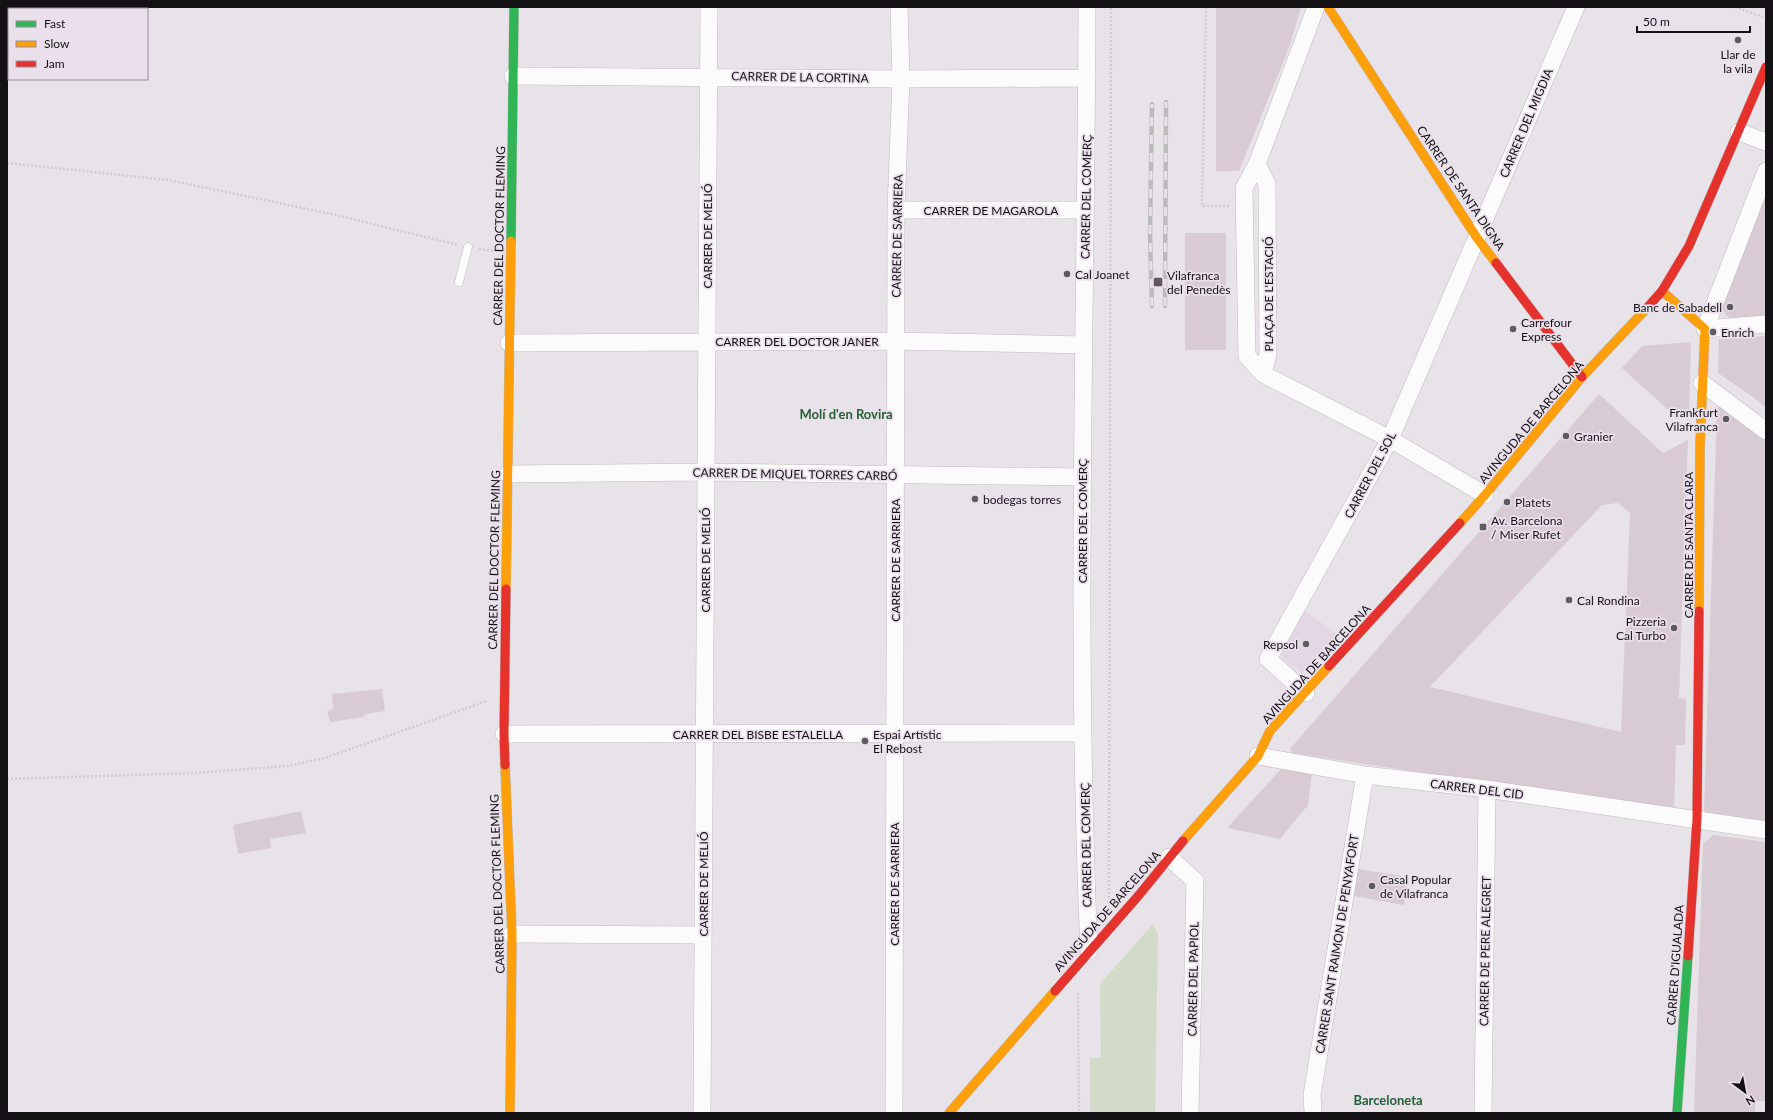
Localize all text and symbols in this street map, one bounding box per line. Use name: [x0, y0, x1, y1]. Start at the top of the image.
legend: [8, 8, 148, 80]
scale bar: [1637, 8, 1750, 34]
text: 50 m: [1643, 14, 1670, 29]
text: Fast: [44, 16, 66, 31]
marker: Llar de la vila: [1733, 35, 1743, 45]
text: Slow: [44, 36, 70, 51]
place label: Llar de la vila: [1720, 47, 1756, 76]
text: Jam: [44, 56, 65, 71]
street label: CARRER DEL MIGDIA: [1496, 65, 1556, 180]
street label: CARRER DE LA CORTINA: [731, 68, 870, 86]
street label: CARRER DE SANTA DIGNA: [1414, 123, 1509, 254]
street label: CARRER DEL COMERÇ: [1077, 135, 1095, 259]
street label: CARRER DEL DOCTOR FLEMING: [490, 146, 508, 326]
street label: CARRER DE SARRIERA: [888, 173, 906, 298]
street label: CARRER DE MELIÓ: [700, 183, 715, 289]
street label: CARRER DE MAGAROLA: [923, 203, 1059, 218]
street label: PLAÇA DE L'ESTACIÓ: [1261, 236, 1276, 352]
place label: Cal Joanet: [1075, 267, 1130, 282]
place label: Vilafranca del Penedès: [1167, 268, 1230, 297]
marker: Cal Joanet: [1062, 269, 1072, 279]
marker: Vilafranca del Penedès: [1152, 276, 1164, 288]
place label: Banc de Sabadell: [1633, 300, 1722, 315]
marker: Banc de Sabadell: [1725, 302, 1735, 312]
place label: Carrefour Express: [1521, 315, 1572, 344]
marker: Carrefour Express: [1508, 324, 1518, 334]
place label: Enrich: [1721, 325, 1754, 340]
marker: Enrich: [1708, 327, 1718, 337]
street label: CARRER DEL DOCTOR JANER: [715, 334, 879, 349]
street label: AVINGUDA DE BARCELONA: [1475, 357, 1587, 486]
place label: Frankfurt Vilafranca: [1665, 405, 1719, 434]
district label: Molí d'en Rovira: [799, 406, 893, 422]
marker: Frankfurt Vilafranca: [1721, 414, 1731, 424]
street label: CARRER DEL SOL: [1341, 429, 1399, 521]
place label: Granier: [1574, 429, 1614, 444]
marker: Granier: [1561, 431, 1571, 441]
street label: CARRER DEL COMERÇ: [1075, 459, 1090, 583]
street label: CARRER DE MIQUEL TORRES CARBÓ: [692, 465, 898, 483]
street label: CARRER DEL DOCTOR FLEMING: [485, 470, 503, 650]
street label: CARRER DE SANTA CLARA: [1681, 471, 1696, 618]
place label: bodegas torres: [983, 492, 1061, 507]
marker: bodegas torres: [970, 494, 980, 504]
place label: Platets: [1515, 495, 1551, 510]
street label: CARRER DE SARRIERA: [888, 497, 903, 622]
marker: Platets: [1502, 497, 1512, 507]
street label: CARRER DE MELIÓ: [698, 507, 713, 613]
place label: Av. Barcelona / Miser Rufet: [1491, 513, 1562, 542]
marker: Av. Barcelona / Miser Rufet: [1478, 522, 1488, 532]
place label: Cal Rondina: [1577, 593, 1640, 608]
marker: Cal Rondina: [1564, 595, 1574, 605]
street label: AVINGUDA DE BARCELONA: [1258, 601, 1374, 727]
place label: Pizzeria Cal Turbo: [1616, 614, 1666, 643]
marker: Pizzeria Cal Turbo: [1669, 623, 1679, 633]
place label: Repsol: [1263, 637, 1298, 652]
marker: Repsol: [1301, 639, 1311, 649]
street label: CARRER DEL BISBE ESTALELLA: [673, 727, 844, 742]
place label: Espai Artístic El Rebost: [873, 727, 942, 756]
marker: Espai Artístic El Rebost: [860, 736, 870, 746]
street label: CARRER DEL CID: [1429, 776, 1525, 802]
street label: CARRER DEL COMERÇ: [1077, 783, 1095, 907]
street label: CARRER DEL DOCTOR FLEMING: [486, 794, 508, 974]
street label: CARRER DE SARRIERA: [887, 821, 902, 946]
street label: CARRER DE MELIÓ: [696, 831, 711, 937]
street label: CARRER SANT RAIMON DE PENYAFORT: [1312, 833, 1362, 1055]
street label: AVINGUDA DE BARCELONA: [1050, 847, 1164, 975]
place label: Casal Popular de Vilafranca: [1380, 872, 1452, 901]
street label: CARRER DE PERE ALEGRET: [1476, 876, 1494, 1026]
marker: Casal Popular de Vilafranca: [1367, 881, 1377, 891]
street label: CARRER D'IGUALADA: [1663, 904, 1687, 1026]
street label: CARRER DEL PAPIOL: [1185, 922, 1201, 1036]
north arrow: [1725, 1072, 1765, 1112]
district label: Barceloneta: [1353, 1092, 1423, 1108]
text: N: [1744, 1093, 1758, 1109]

